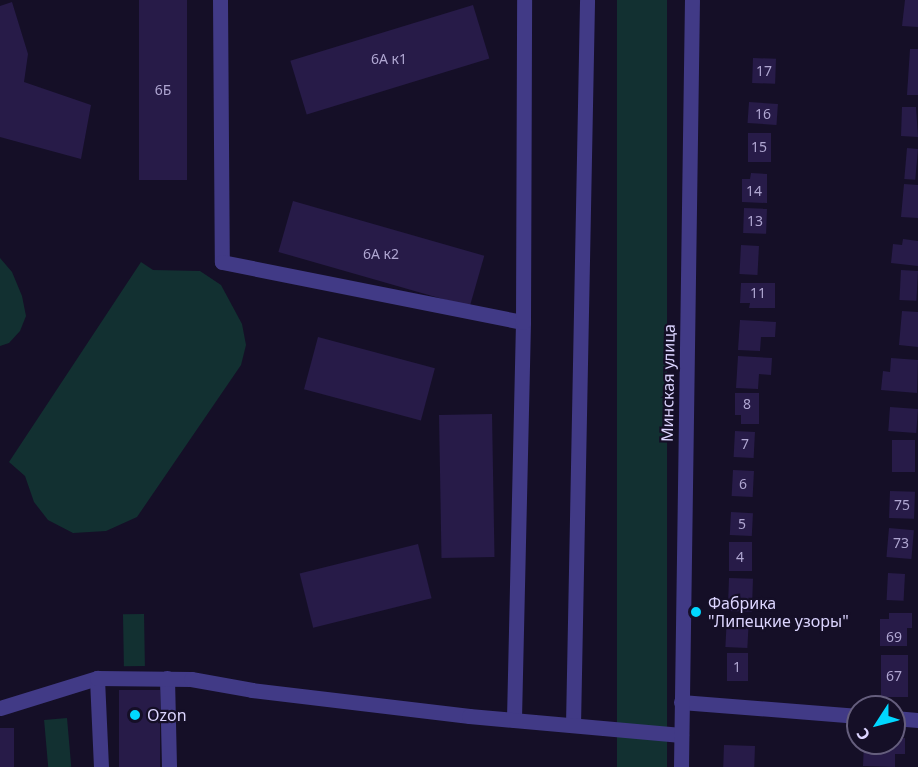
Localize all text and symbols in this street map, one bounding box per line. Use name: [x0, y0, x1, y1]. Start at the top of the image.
house number: 6А к1: [371, 51, 407, 67]
house number: 17: [756, 63, 772, 79]
house number: 6Б: [155, 82, 171, 98]
house number: 16: [755, 106, 771, 122]
house number: 15: [751, 139, 767, 155]
house number: 14: [746, 183, 762, 199]
house number: 13: [747, 213, 763, 229]
house number: 6А к2: [363, 246, 399, 262]
house number: 11: [750, 285, 766, 301]
street label: Минская улица: [657, 324, 679, 442]
house number: 8: [743, 396, 751, 412]
house number: 7: [741, 436, 749, 452]
house number: 6: [739, 476, 747, 492]
house number: 75: [894, 497, 910, 513]
house number: 5: [738, 516, 746, 532]
house number: 73: [893, 535, 909, 551]
house number: 4: [736, 549, 744, 565]
place label: Фабрика "Липецкие узоры": [708, 593, 849, 631]
marker: Фабрика "Липецкие узоры": [689, 605, 703, 619]
house number: 69: [886, 629, 902, 645]
house number: 1: [733, 659, 741, 675]
house number: 67: [886, 668, 902, 684]
north arrow: [846, 695, 906, 755]
place label: Ozon: [147, 705, 187, 725]
marker: Ozon: [128, 708, 142, 722]
text: С: [851, 724, 875, 745]

